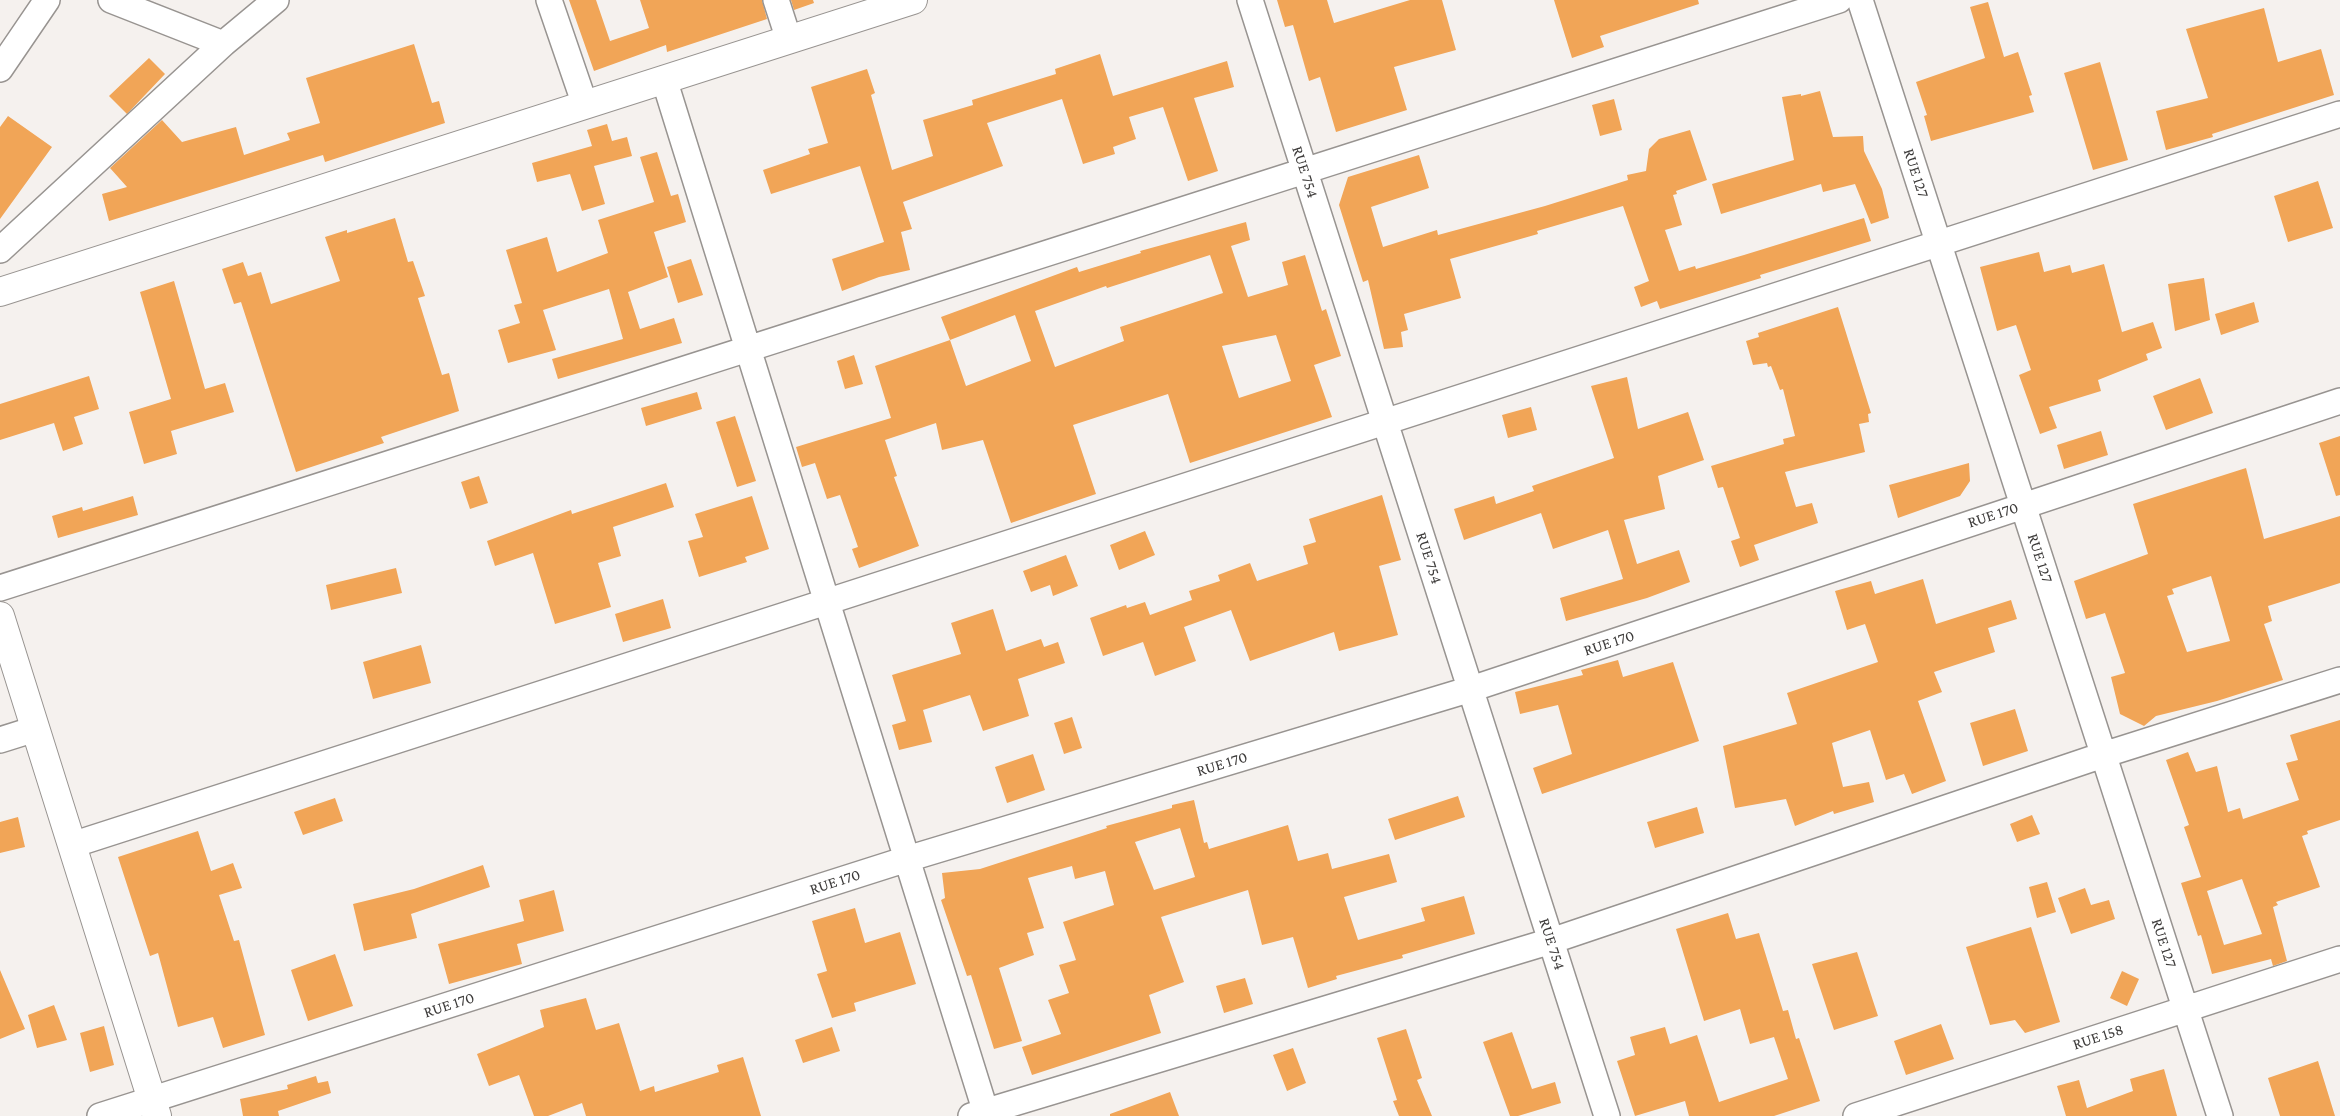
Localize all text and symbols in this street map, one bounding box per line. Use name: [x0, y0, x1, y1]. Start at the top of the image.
street label: RUE 754: [1288, 144, 1322, 200]
street label: RUE 127: [1899, 146, 1933, 200]
street label: RUE 170: [1965, 498, 2021, 532]
street label: RUE 754: [1412, 530, 1446, 586]
street label: RUE 127: [2023, 531, 2057, 585]
street label: RUE 170: [1581, 626, 1637, 660]
street label: RUE 170: [1194, 747, 1250, 781]
street label: RUE 170: [807, 865, 863, 899]
street label: RUE 754: [1535, 916, 1569, 972]
street label: RUE 127: [2147, 916, 2181, 970]
street label: RUE 170: [421, 988, 477, 1022]
street label: RUE 158: [2070, 1020, 2126, 1054]

